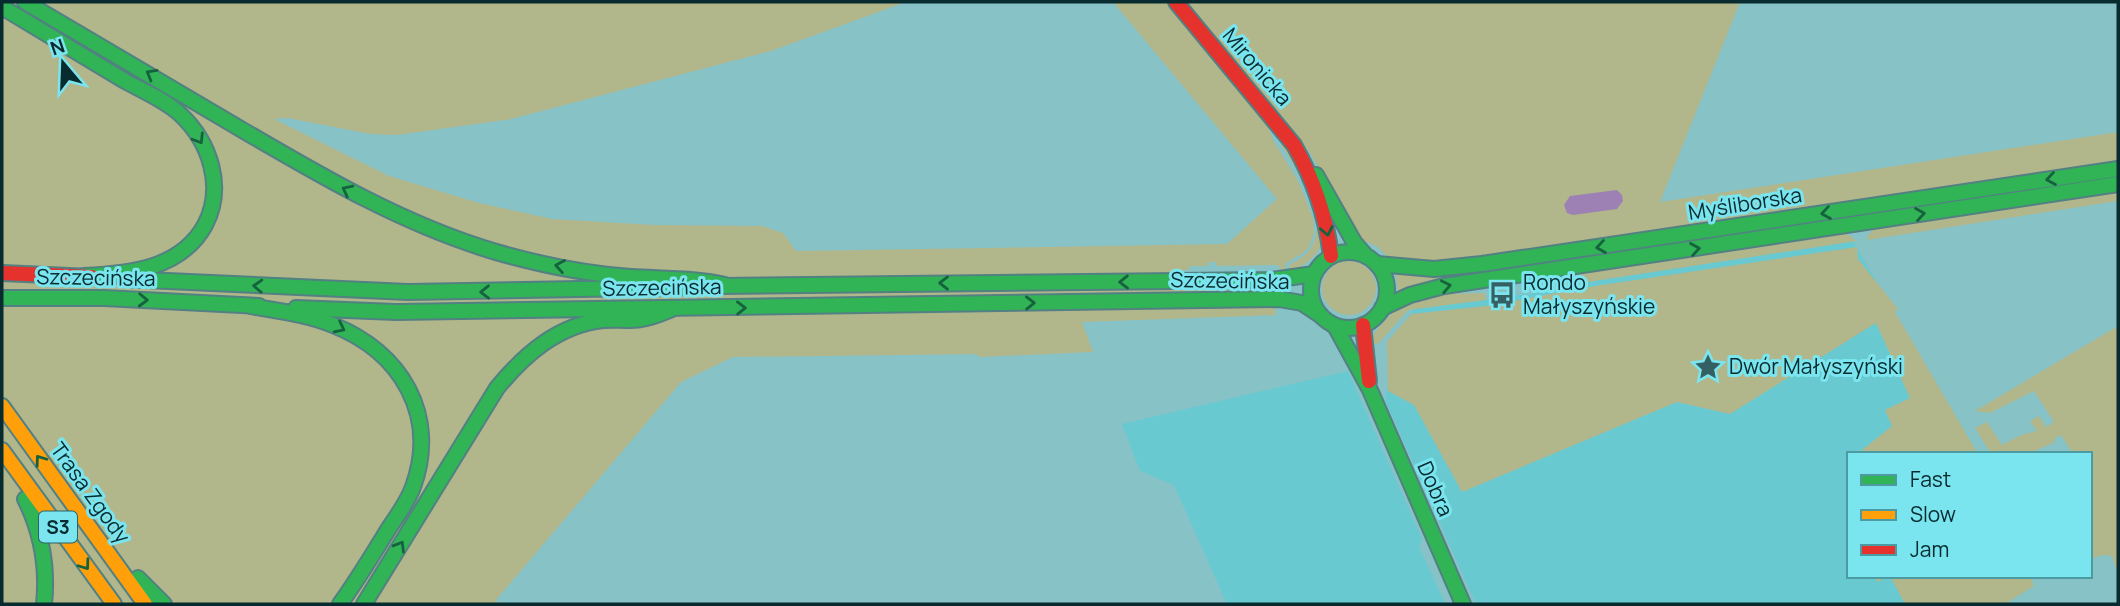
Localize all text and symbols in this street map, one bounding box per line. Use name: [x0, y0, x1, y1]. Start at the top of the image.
street label: Mironicka: [1217, 22, 1299, 111]
north arrow: [28, 28, 98, 98]
text: N: [47, 32, 68, 61]
one-way arrow: [146, 70, 159, 83]
one-way arrow: [191, 131, 204, 144]
one-way arrow: [2045, 171, 2057, 186]
street label: Myśliborska: [1686, 180, 1804, 226]
one-way arrow: [342, 184, 354, 198]
one-way arrow: [1820, 205, 1832, 220]
one-way arrow: [1914, 207, 1926, 222]
one-way arrow: [1319, 225, 1334, 237]
one-way arrow: [1595, 239, 1607, 254]
one-way arrow: [1689, 241, 1701, 256]
one-way arrow: [554, 259, 566, 274]
street label: Szczecińska: [36, 262, 156, 292]
street label: Szczecińska: [1170, 265, 1290, 295]
place label: Rondo Małyszyńskie: [1523, 268, 1655, 320]
street label: Szczecińska: [602, 272, 722, 302]
one-way arrow: [1118, 274, 1129, 290]
one-way arrow: [938, 275, 949, 290]
one-way arrow: [252, 279, 263, 294]
one-way arrow: [1440, 279, 1452, 294]
bus stop icon: Rondo Małyszyńskie: [1487, 280, 1517, 310]
one-way arrow: [479, 284, 490, 300]
one-way arrow: [138, 292, 149, 307]
one-way arrow: [1025, 296, 1036, 311]
one-way arrow: [736, 300, 746, 316]
one-way arrow: [333, 320, 345, 334]
place icon: Dwór Małyszyński: [1693, 352, 1723, 382]
place label: Dwór Małyszyński: [1729, 352, 1903, 380]
street label: Trasa Zgody: [45, 436, 137, 549]
legend: [1847, 452, 2092, 578]
one-way arrow: [36, 455, 48, 468]
street label: Dobra: [1411, 457, 1460, 521]
text: Fast: [1910, 465, 1951, 493]
text: Slow: [1910, 500, 1956, 528]
road number: S3: [39, 512, 77, 542]
text: Jam: [1910, 535, 1949, 563]
one-way arrow: [392, 541, 405, 554]
one-way arrow: [77, 557, 89, 570]

